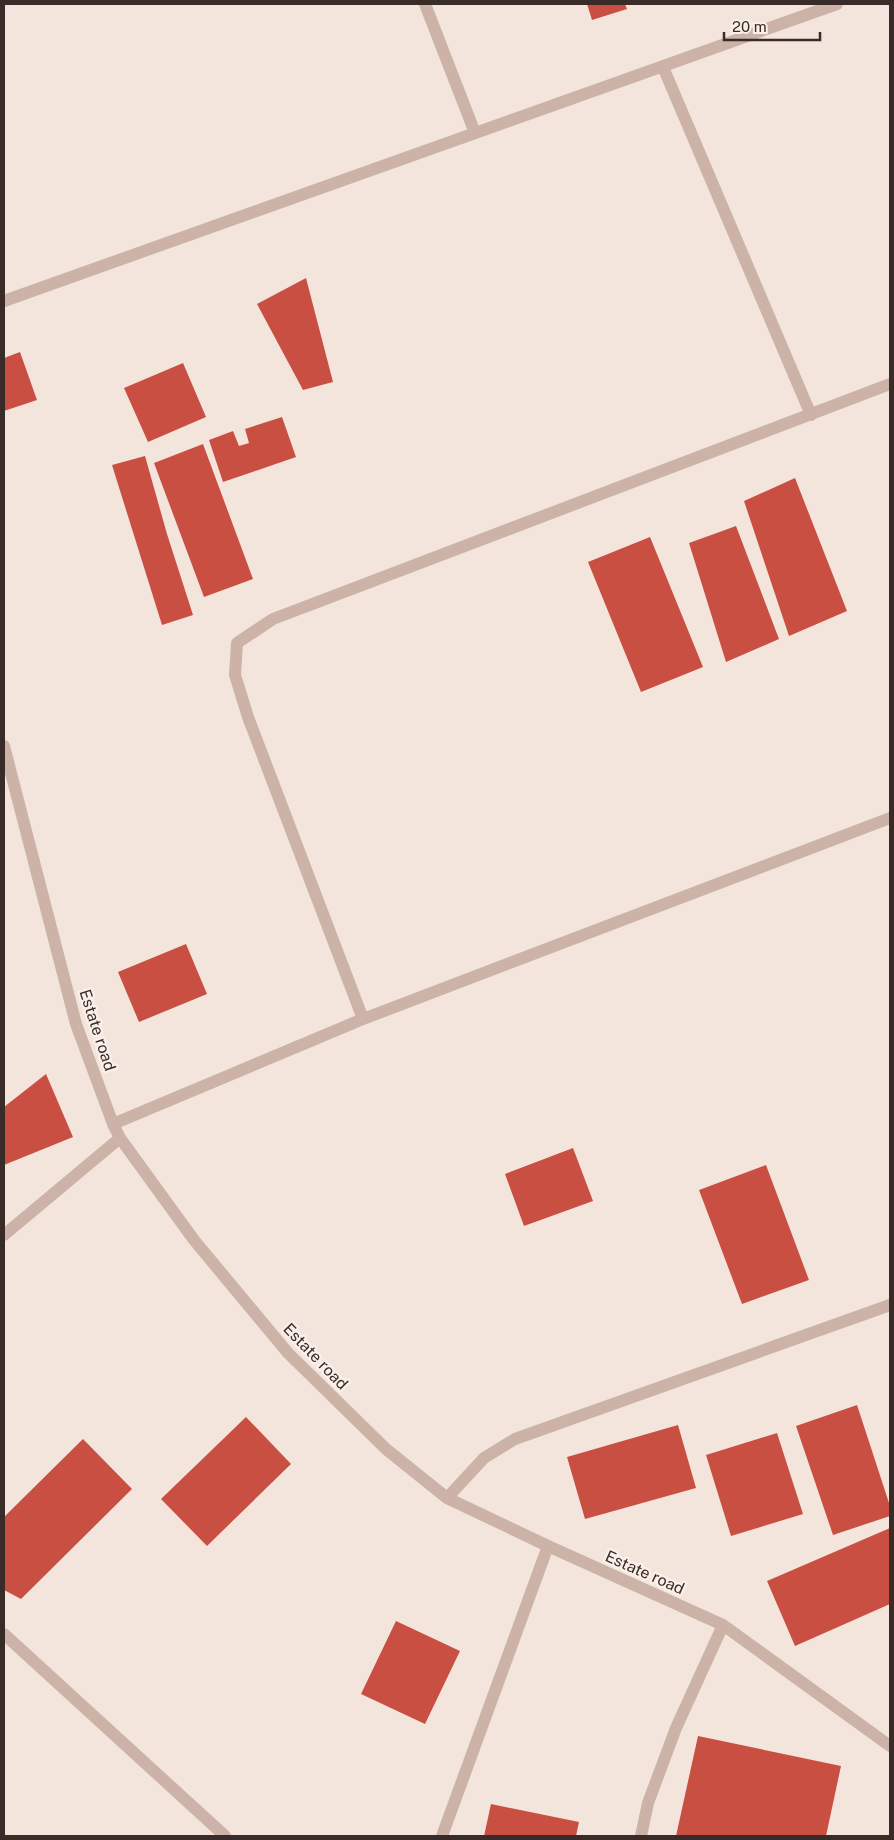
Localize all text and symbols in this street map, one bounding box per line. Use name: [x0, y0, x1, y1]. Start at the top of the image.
scale bar: [724, 10, 820, 42]
text: 20 m: [732, 18, 767, 35]
street label: Estate road: [75, 987, 120, 1073]
street label: Estate road: [279, 1319, 352, 1393]
street label: Estate road: [602, 1547, 687, 1598]

